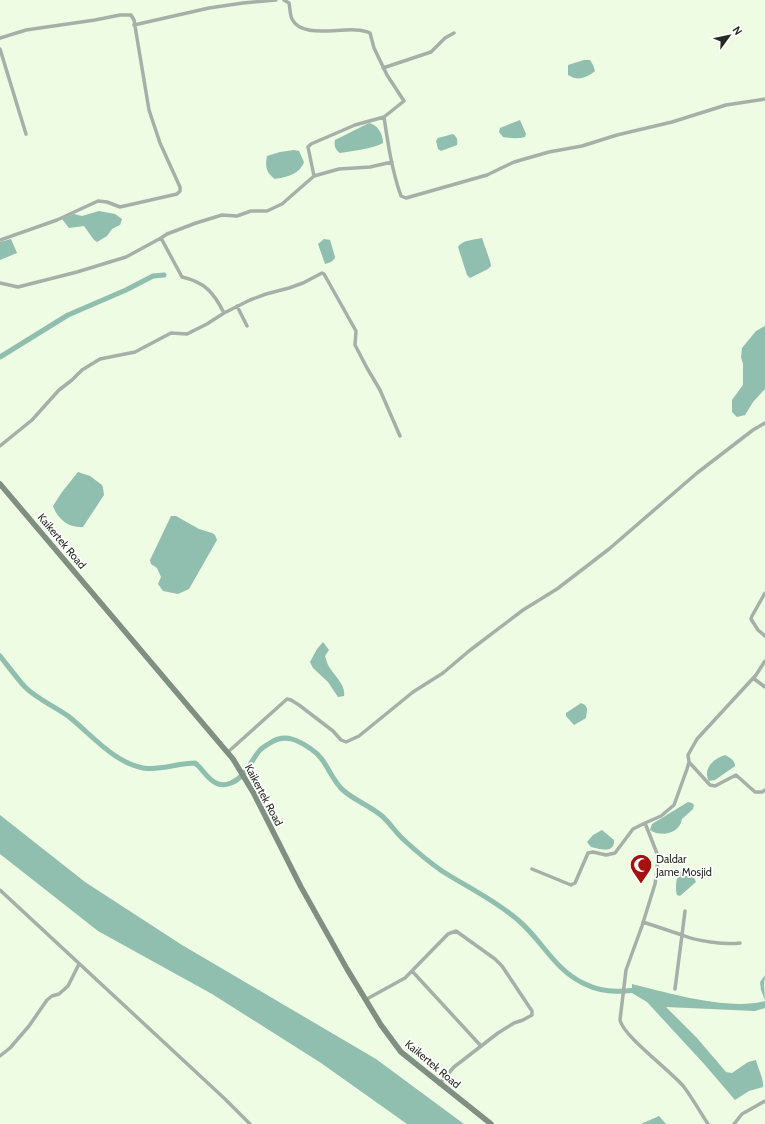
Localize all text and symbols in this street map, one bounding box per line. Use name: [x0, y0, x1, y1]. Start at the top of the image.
north arrow: [709, 16, 749, 56]
text: N: [729, 23, 745, 38]
street label: Kaikertek Road: [35, 510, 89, 572]
street label: Kaikertek Road: [242, 762, 286, 828]
mosque icon: Daldar Jame Mosjid: [628, 852, 654, 885]
place label: Daldar Jame Mosjid: [655, 852, 712, 879]
street label: Kaikertek Road: [402, 1037, 464, 1091]

